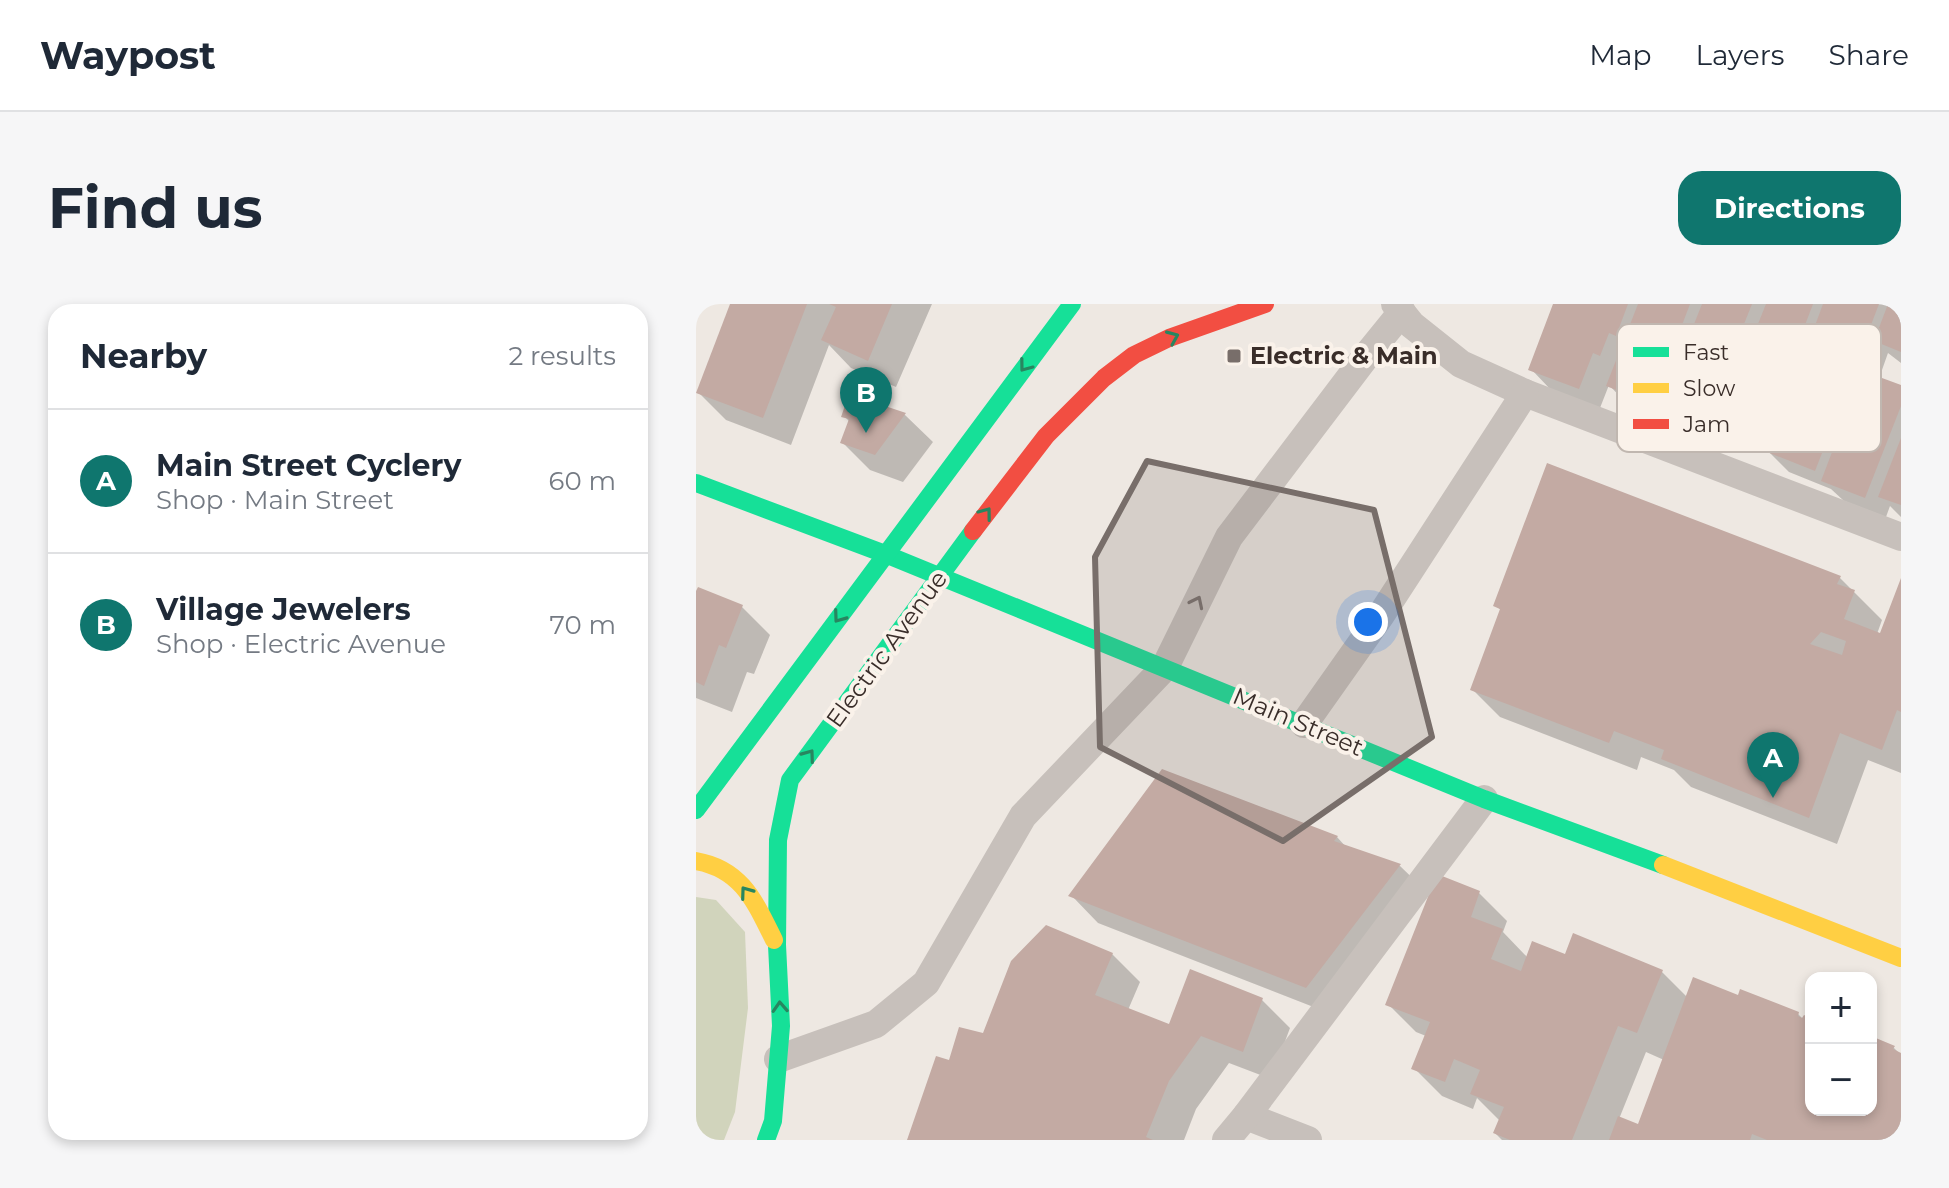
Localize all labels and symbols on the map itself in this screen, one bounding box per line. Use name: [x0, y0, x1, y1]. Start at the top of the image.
legend: [1617, 324, 1881, 452]
one-way arrow: [1165, 331, 1179, 347]
text: Fast: [1683, 339, 1729, 366]
place label: Electric & Main: [1250, 341, 1438, 370]
marker: Electric & Main: [1225, 347, 1243, 365]
one-way arrow: [1021, 358, 1035, 372]
pin: B: [840, 367, 892, 433]
text: Slow: [1683, 375, 1736, 402]
text: Jam: [1682, 411, 1730, 438]
one-way arrow: [977, 507, 991, 522]
street label: Electric Avenue: [820, 565, 953, 733]
one-way arrow: [1187, 596, 1203, 611]
your location: [1348, 602, 1388, 642]
one-way arrow: [834, 608, 849, 622]
street label: Main Street: [1229, 681, 1368, 762]
pin: A: [1747, 732, 1799, 798]
one-way arrow: [799, 749, 814, 764]
one-way arrow: [741, 886, 756, 901]
one-way arrow: [772, 1000, 789, 1013]

